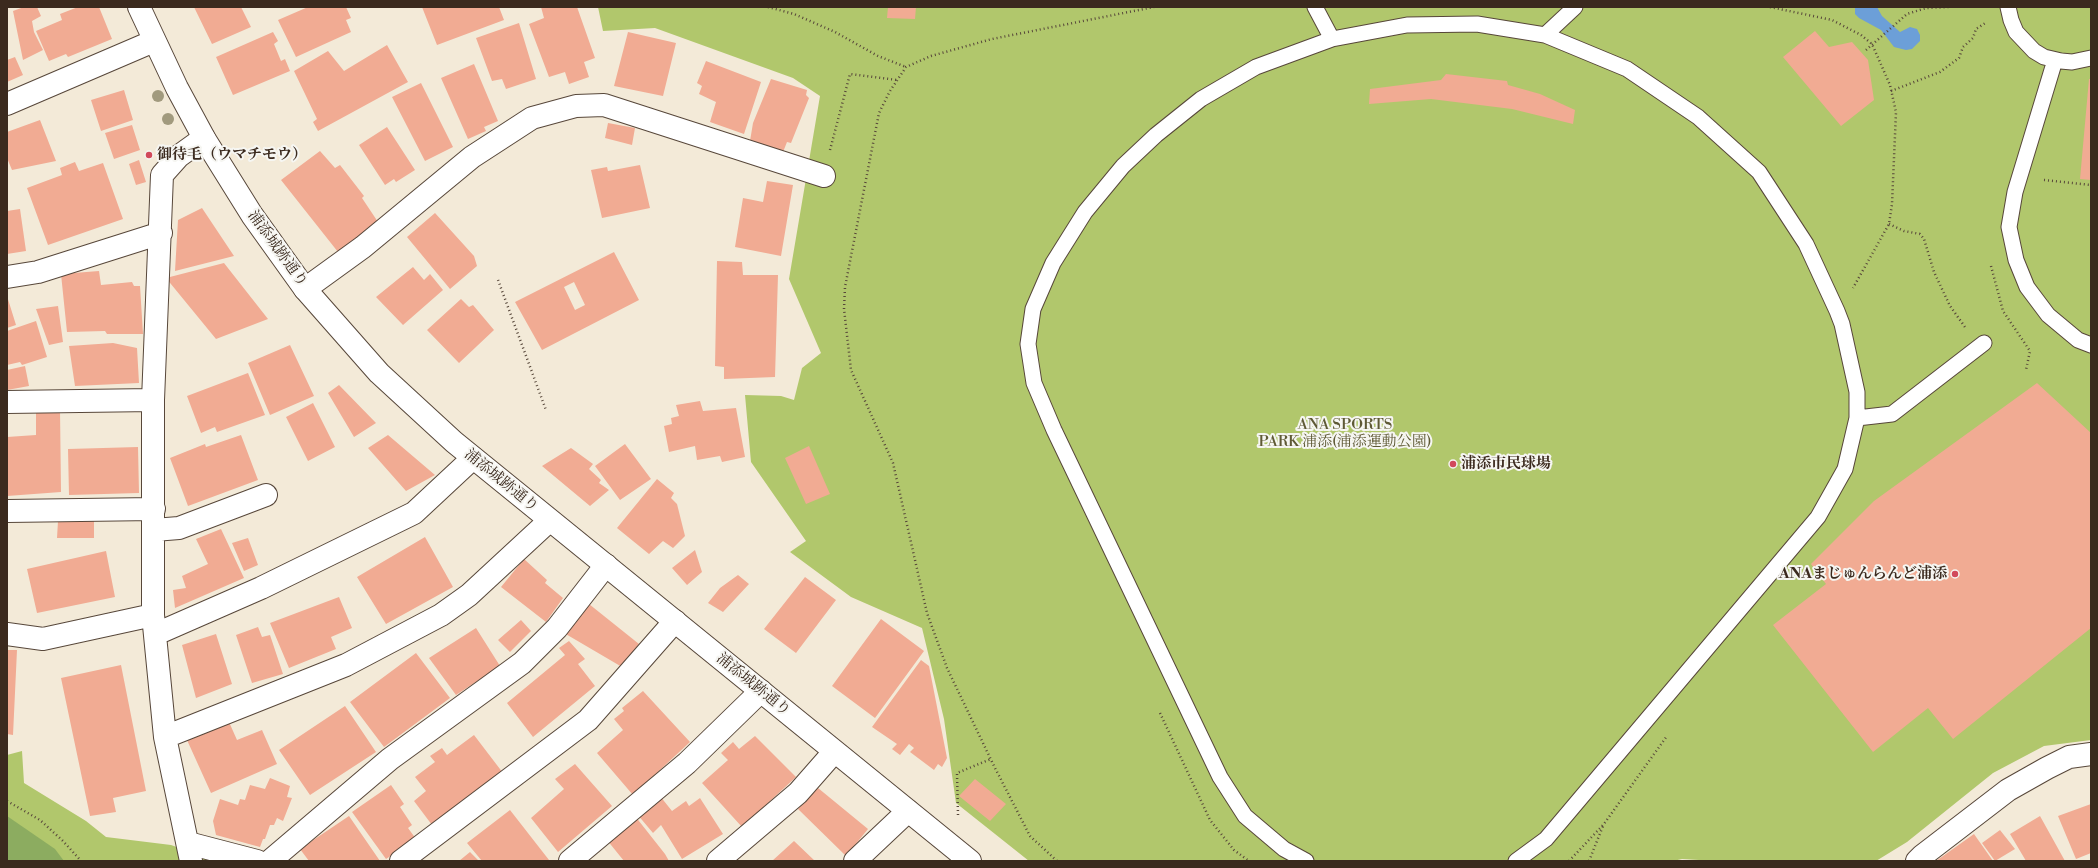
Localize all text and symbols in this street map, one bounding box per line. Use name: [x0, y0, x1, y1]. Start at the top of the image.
place label: 御待毛（ウマチモウ）: [157, 146, 307, 164]
marker: 御待毛（ウマチモウ）: [144, 150, 154, 160]
street label: 浦添城跡通り: [243, 207, 311, 291]
park label: ANA SPORTS PARK 浦添(浦添運動公園): [1259, 416, 1431, 451]
street label: 浦添城跡通り: [460, 446, 542, 516]
place label: 浦添市民球場: [1461, 455, 1551, 473]
marker: 浦添市民球場: [1448, 459, 1458, 469]
place label: ANAまじゅんらんど浦添: [1779, 565, 1947, 583]
marker: ANAまじゅんらんど浦添: [1950, 569, 1960, 579]
street label: 浦添城跡通り: [712, 650, 794, 720]

